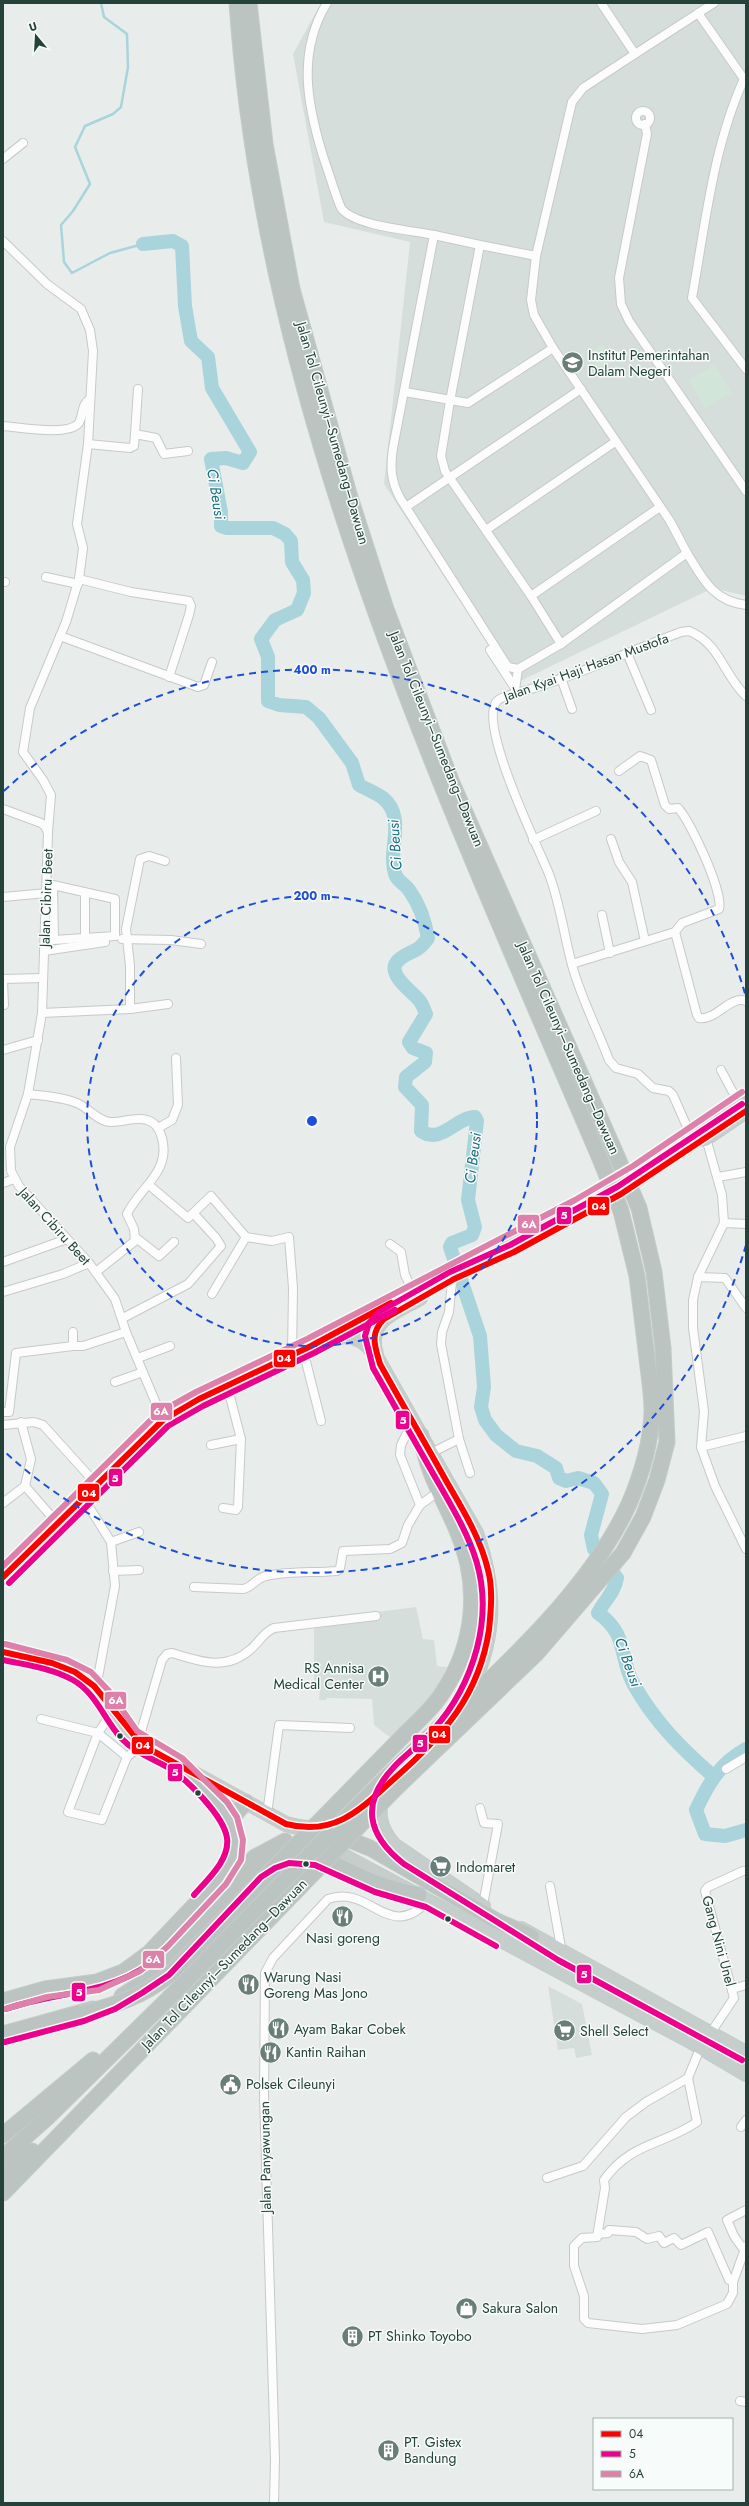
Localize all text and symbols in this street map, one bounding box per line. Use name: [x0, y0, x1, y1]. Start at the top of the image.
north arrow: [16, 16, 56, 56]
text: U: [27, 18, 39, 35]
street label: Jalan Tol Cileunyi–Sumedang–Dawuan: [291, 317, 374, 547]
place label: Institut Pemerintahan Dalam Negeri: [588, 345, 710, 381]
school or university icon: Institut Pemerintahan Dalam Negeri: [559, 350, 585, 376]
water label: Ci Beusi: [201, 467, 231, 521]
street label: Jalan Tol Cileunyi–Sumedang–Dawuan: [384, 626, 490, 850]
street label: Jalan Kyai Haji Hasan Mustofa: [499, 628, 671, 707]
text: 400 m: [293, 661, 331, 679]
water label: Ci Beusi: [382, 818, 408, 871]
street label: Jalan Cibiru Beet: [34, 848, 58, 950]
text: 200 m: [293, 887, 331, 905]
street label: Jalan Tol Cileunyi–Sumedang–Dawuan: [512, 937, 625, 1158]
centre of rings: [305, 1114, 319, 1128]
water label: Ci Beusi: [459, 1131, 487, 1185]
street label: Jalan Cibiru Beet: [13, 1181, 96, 1270]
line badge: 04: [587, 1196, 610, 1216]
text: 04: [592, 1198, 607, 1214]
line badge: 5: [556, 1206, 572, 1225]
text: 5: [560, 1207, 568, 1223]
line badge: 6A: [517, 1214, 540, 1234]
text: 6A: [521, 1216, 538, 1232]
line badge: 04: [273, 1349, 296, 1368]
text: 04: [277, 1350, 292, 1366]
line badge: 6A: [150, 1402, 173, 1421]
text: 6A: [153, 1403, 170, 1419]
line badge: 5: [395, 1410, 410, 1430]
text: 5: [399, 1412, 407, 1428]
line badge: 5: [108, 1468, 123, 1487]
text: 5: [111, 1470, 119, 1486]
line badge: 04: [77, 1483, 100, 1502]
text: 04: [82, 1485, 97, 1501]
water label: Ci Beusi: [609, 1634, 647, 1690]
place label: RS Annisa Medical Center: [273, 1658, 364, 1694]
hospital icon: RS Annisa Medical Center: [366, 1663, 392, 1689]
line badge: 6A: [104, 1691, 127, 1710]
text: 6A: [108, 1692, 125, 1708]
line badge: 04: [428, 1725, 451, 1744]
text: 04: [432, 1726, 447, 1742]
unlabelled marker: [115, 1731, 125, 1741]
line badge: 5: [412, 1734, 428, 1753]
text: 5: [416, 1735, 424, 1751]
line badge: 04: [131, 1736, 154, 1755]
text: 04: [136, 1737, 151, 1753]
line badge: 5: [167, 1763, 183, 1782]
text: 5: [171, 1764, 179, 1780]
unlabelled marker: [193, 1788, 203, 1798]
supermarket icon: Indomaret: [427, 1854, 453, 1880]
place label: Indomaret: [456, 1857, 516, 1877]
unlabelled marker: [301, 1859, 311, 1869]
street label: Jalan Tol Cileunyi–Sumedang–Dawuan: [135, 1874, 311, 2055]
street label: Gang Nini Unel: [697, 1893, 741, 1989]
restaurant icon: Nasi goreng: [330, 1903, 356, 1929]
unlabelled marker: [443, 1914, 453, 1924]
place label: Nasi goreng: [306, 1928, 380, 1948]
line badge: 6A: [142, 1950, 165, 1969]
text: 6A: [145, 1951, 162, 1967]
line badge: 5: [576, 1964, 592, 1984]
text: 5: [580, 1966, 588, 1982]
place label: Warung Nasi Goreng Mas Jono: [264, 1967, 368, 2003]
restaurant icon: Warung Nasi Goreng Mas Jono: [236, 1972, 262, 1998]
line badge: 5: [71, 1982, 86, 2002]
text: 5: [75, 1984, 83, 2000]
restaurant icon: Ayam Bakar Cobek: [265, 2016, 291, 2042]
supermarket icon: Shell Select: [551, 2018, 577, 2044]
place label: Ayam Bakar Cobek: [294, 2019, 406, 2039]
place label: Shell Select: [580, 2021, 649, 2041]
restaurant icon: Kantin Raihan: [258, 2039, 284, 2065]
place label: Kantin Raihan: [286, 2042, 366, 2062]
public building icon: Polsek Cileunyi: [217, 2071, 243, 2097]
place label: Polsek Cileunyi: [246, 2074, 335, 2094]
street label: Jalan Panyawungan: [254, 2101, 276, 2215]
shop icon: Sakura Salon: [453, 2295, 479, 2321]
place label: Sakura Salon: [482, 2298, 558, 2318]
building icon: PT Shinko Toyobo: [339, 2323, 365, 2349]
place label: PT Shinko Toyobo: [368, 2326, 472, 2346]
legend: [593, 2418, 733, 2490]
text: 04: [629, 2425, 643, 2443]
place label: PT. Gistex Bandung: [404, 2432, 461, 2468]
building icon: PT. Gistex Bandung: [375, 2437, 401, 2463]
text: 5: [629, 2445, 636, 2463]
text: 6A: [629, 2465, 644, 2483]

